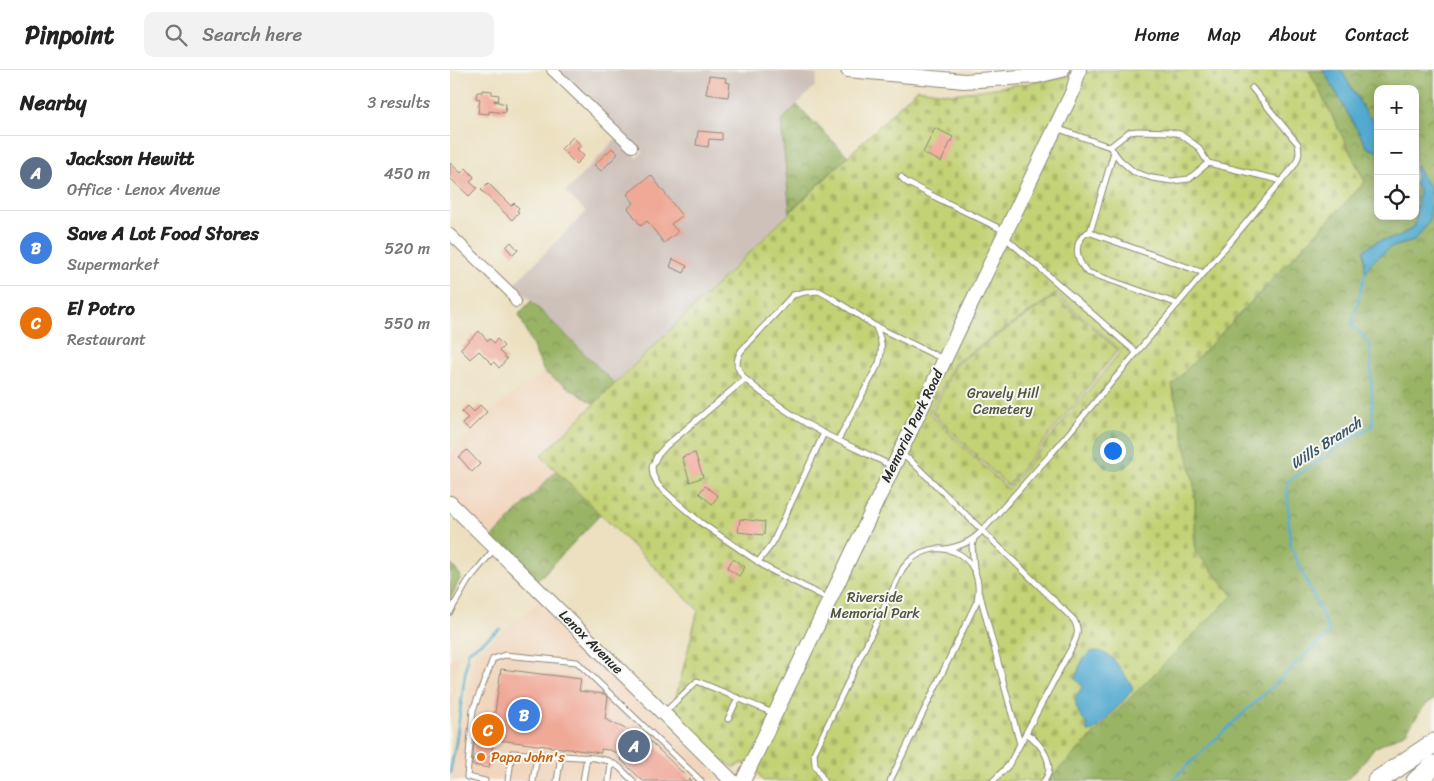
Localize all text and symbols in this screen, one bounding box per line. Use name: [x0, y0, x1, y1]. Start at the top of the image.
search box: [144, 12, 494, 57]
text: Pinpoint: [25, 14, 114, 56]
text: Search here: [202, 18, 302, 51]
text: Home: [1135, 19, 1180, 51]
text: Map: [1208, 19, 1241, 51]
text: About: [1269, 19, 1317, 51]
text: Contact: [1345, 19, 1409, 51]
icon: search: [162, 21, 190, 49]
text: Nearby: [20, 84, 86, 122]
map controls: [1374, 85, 1419, 220]
button: +: [1374, 85, 1419, 130]
text: 3 results: [367, 88, 430, 117]
button: −: [1374, 130, 1419, 175]
text: Jackson Hewitt: [67, 142, 194, 175]
text: A: [31, 159, 41, 188]
text: 450 m: [384, 159, 430, 188]
text: Office · Lenox Avenue: [67, 175, 221, 204]
button: locate: [1374, 175, 1419, 220]
text: Save A Lot Food Stores: [67, 217, 259, 250]
text: B: [31, 234, 41, 263]
text: 520 m: [384, 234, 430, 263]
text: Supermarket: [67, 250, 159, 279]
text: El Potro: [67, 292, 135, 325]
text: C: [31, 309, 41, 338]
text: 550 m: [384, 309, 430, 338]
text: Restaurant: [67, 325, 146, 354]
street label: Memorial Park Road: [874, 364, 951, 487]
park label: Gravely Hill Cemetery: [967, 381, 1040, 422]
water label: Wills Branch: [1285, 409, 1368, 476]
your location: [1100, 438, 1126, 464]
park label: Riverside Memorial Park: [830, 585, 920, 626]
street label: Lenox Avenue: [553, 604, 629, 680]
pin: B: [508, 696, 540, 734]
pin: C: [472, 711, 504, 749]
pin: A: [618, 727, 650, 765]
place label: Papa John's: [491, 745, 565, 770]
marker: Papa John's: [475, 751, 487, 763]

